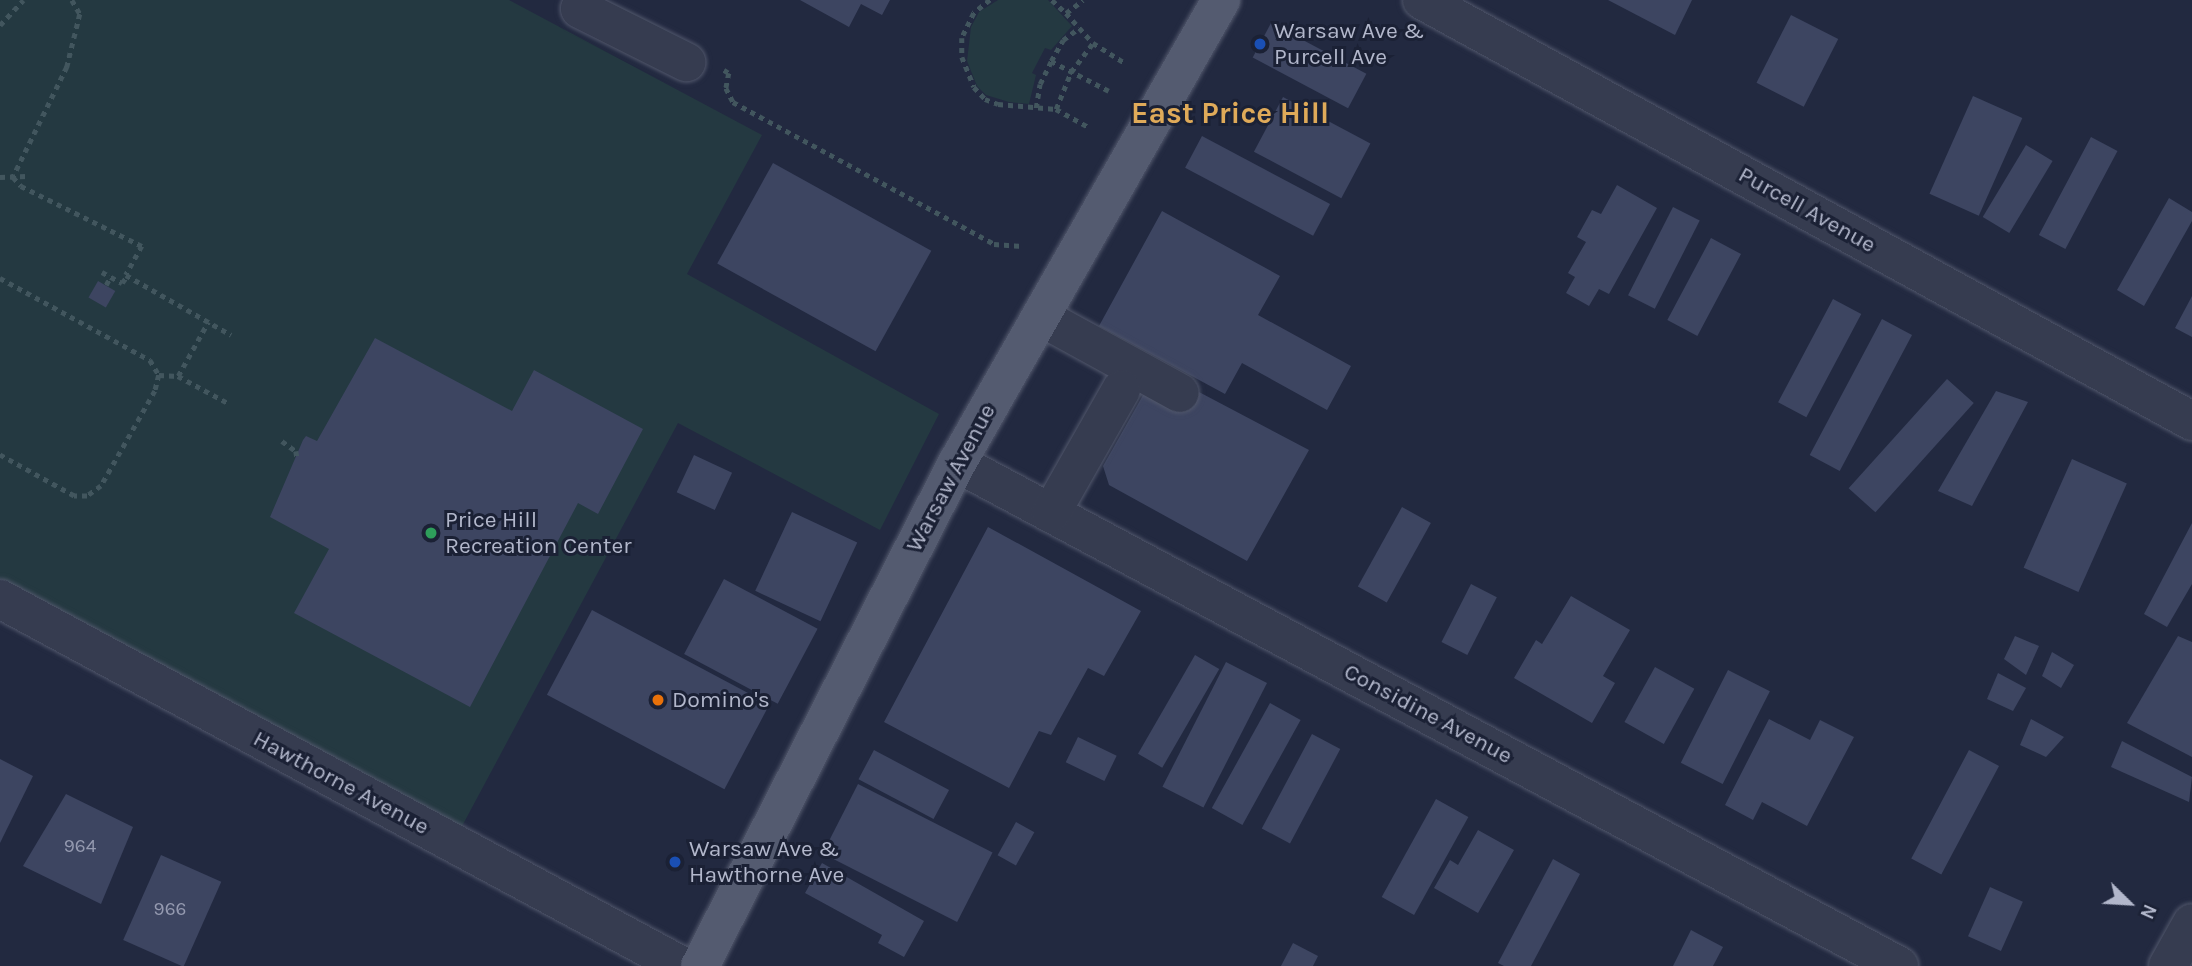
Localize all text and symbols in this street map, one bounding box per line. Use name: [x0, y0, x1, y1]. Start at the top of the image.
place label: Warsaw Ave & Purcell Ave: [1274, 17, 1424, 71]
marker: Warsaw Ave & Purcell Ave: [1252, 36, 1268, 52]
district label: East Price Hill: [1131, 95, 1329, 131]
street label: Purcell Avenue: [1734, 161, 1880, 259]
street label: Warsaw Avenue: [900, 399, 1002, 557]
place label: Price Hill Recreation Center: [445, 506, 632, 560]
marker: Price Hill Recreation Center: [423, 525, 439, 541]
street label: Considine Avenue: [1339, 658, 1517, 770]
place label: Domino's: [672, 686, 770, 714]
marker: Domino's: [650, 692, 666, 708]
street label: Hawthorne Avenue: [248, 725, 434, 841]
place label: Warsaw Ave & Hawthorne Ave: [689, 835, 844, 889]
house number: 964: [64, 836, 96, 858]
marker: Warsaw Ave & Hawthorne Ave: [667, 854, 683, 870]
north arrow: [2094, 868, 2164, 938]
house number: 966: [154, 899, 186, 921]
text: N: [2135, 901, 2161, 922]

